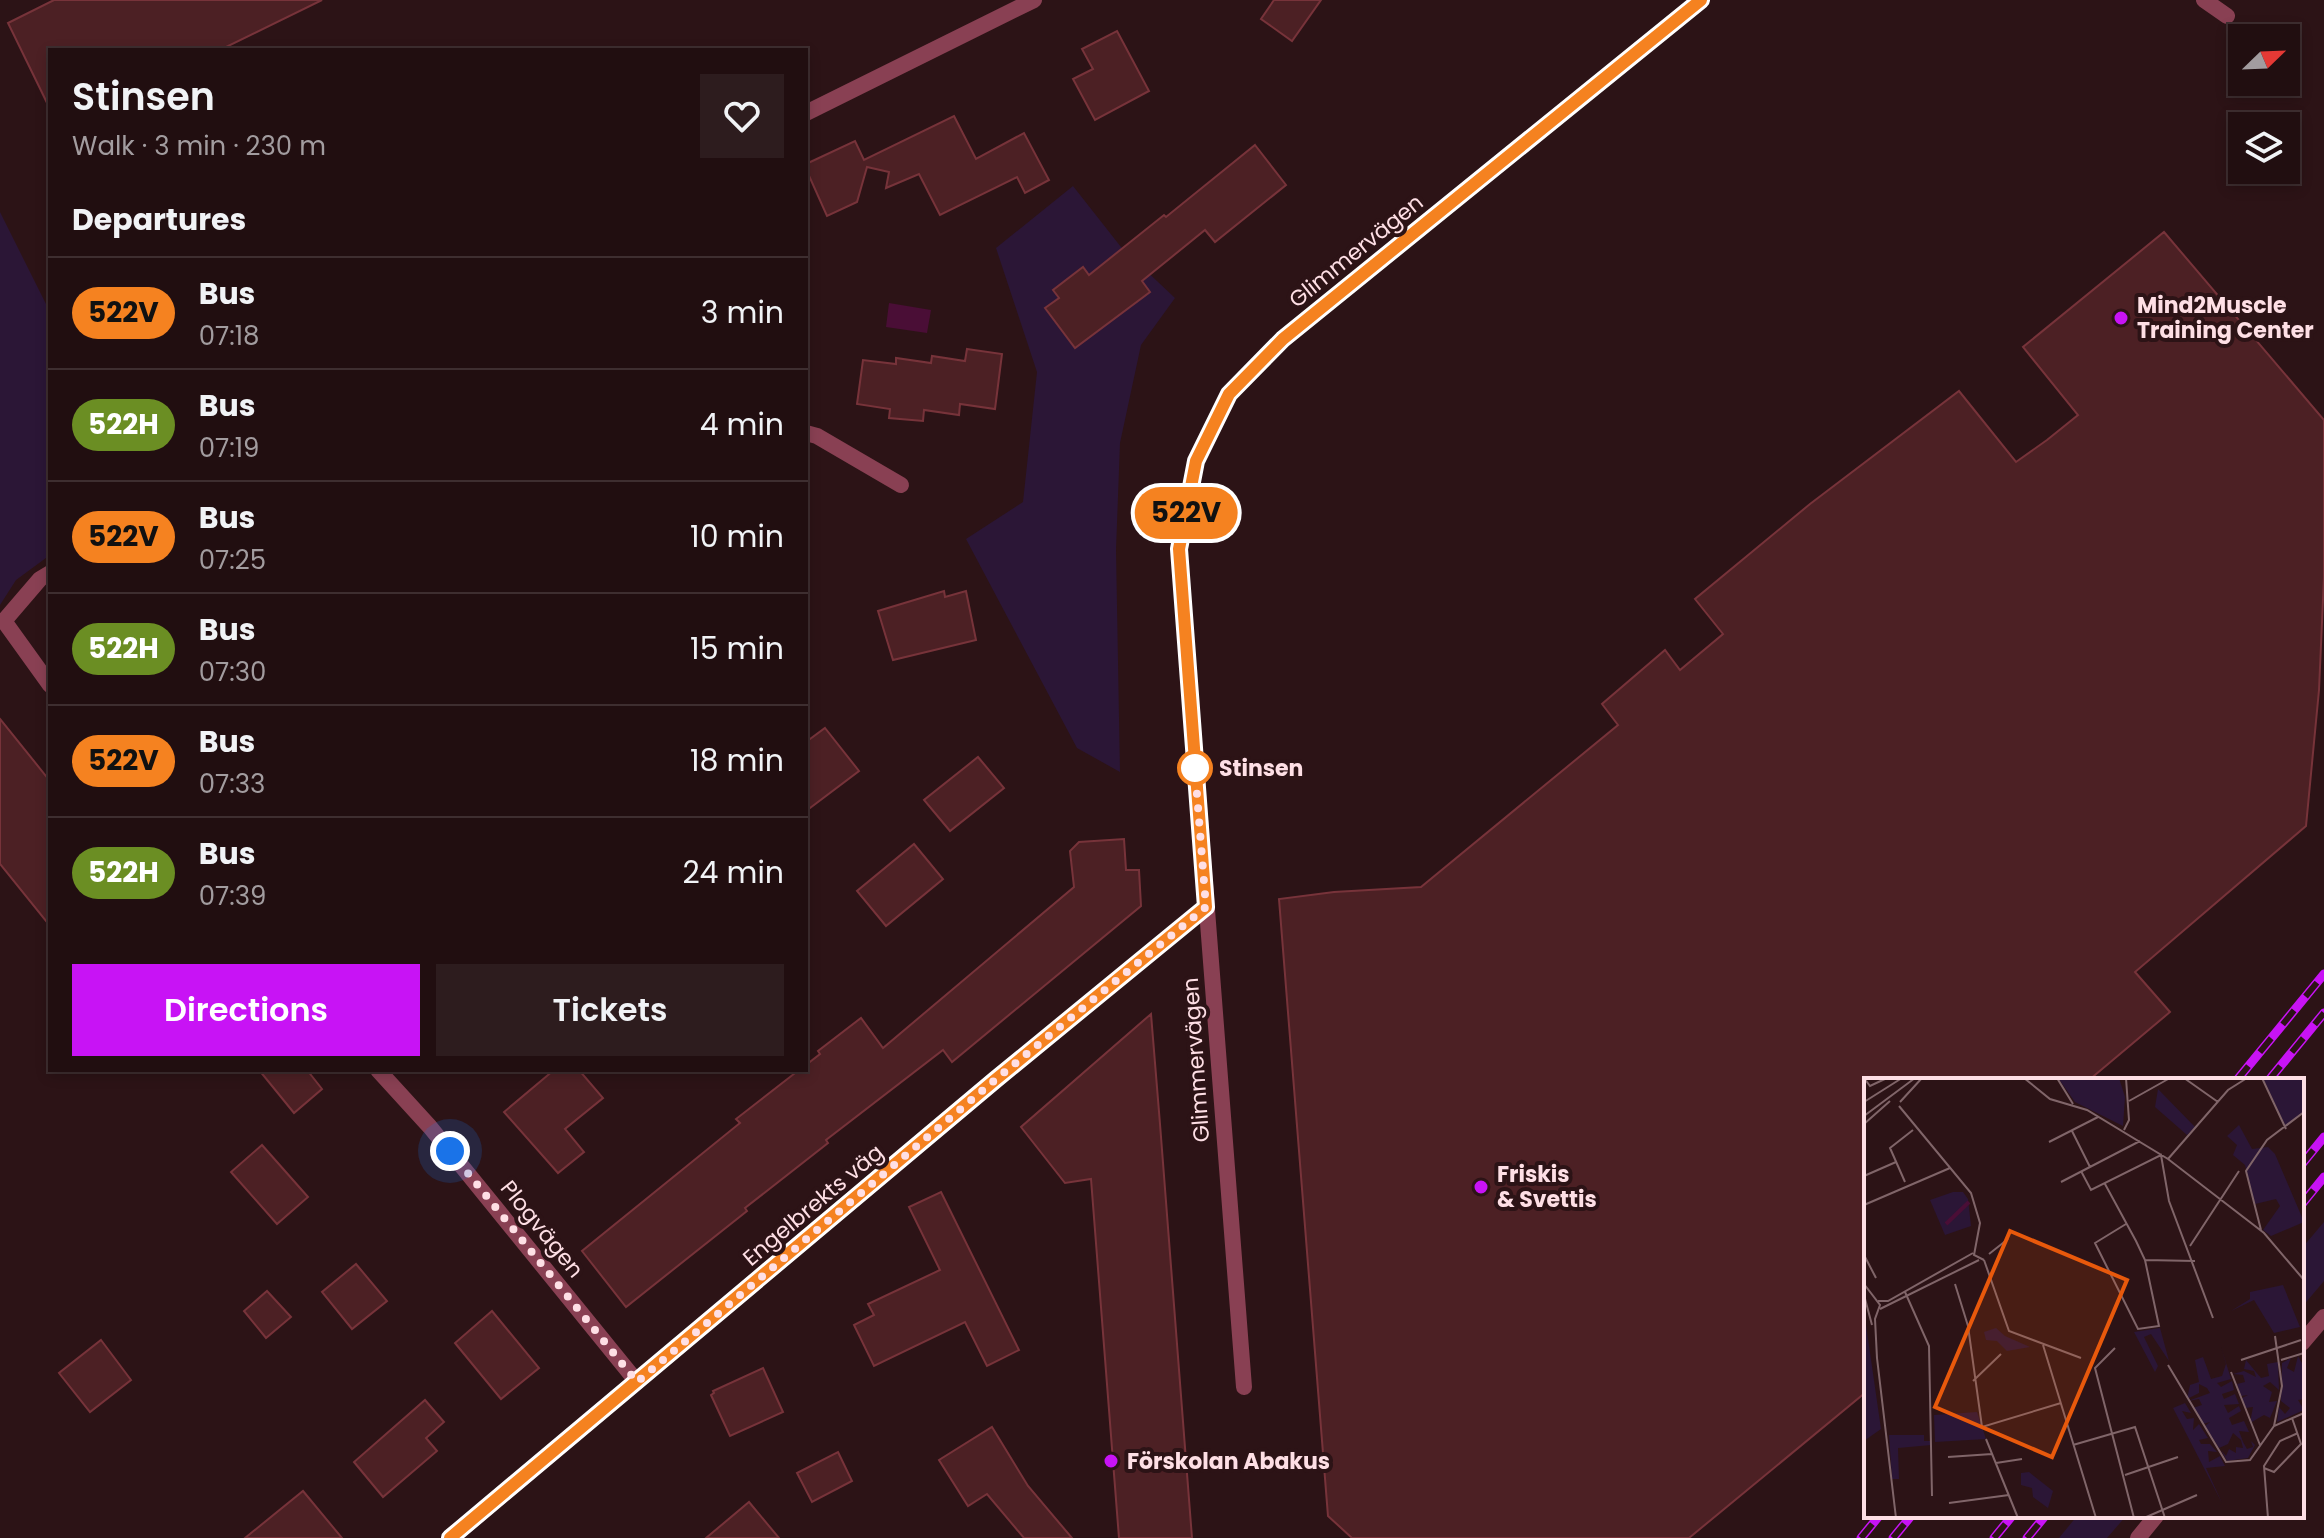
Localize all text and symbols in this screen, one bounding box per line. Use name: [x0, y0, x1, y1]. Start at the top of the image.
north arrow: [2228, 24, 2300, 96]
map controls: [2228, 24, 2300, 184]
text: Stinsen: [72, 70, 215, 123]
button: heart: [700, 74, 784, 158]
button: layers: [2228, 112, 2300, 184]
text: Walk · 3 min · 230 m: [72, 128, 326, 164]
street label: Glimmervägen: [1282, 187, 1430, 315]
text: Departures: [72, 198, 246, 241]
text: Bus: [199, 272, 255, 315]
place label: Mind2Muscle Training Center: [2137, 290, 2314, 346]
text: 3 min: [701, 291, 784, 334]
text: 522V: [88, 293, 159, 332]
marker: Mind2Muscle Training Center: [2112, 309, 2130, 327]
text: 07:18: [199, 318, 259, 354]
text: Bus: [199, 384, 255, 427]
text: 4 min: [700, 403, 784, 446]
text: 522H: [88, 405, 159, 444]
text: 07:19: [199, 430, 259, 466]
line badge: 522V: [1130, 487, 1242, 539]
text: 522V: [1151, 493, 1221, 532]
text: Bus: [199, 496, 255, 539]
text: 10 min: [690, 515, 784, 558]
text: 522V: [88, 517, 159, 556]
text: 07:25: [199, 542, 266, 578]
text: Bus: [199, 608, 255, 651]
text: 15 min: [690, 627, 784, 670]
text: 522H: [88, 629, 159, 668]
text: 07:30: [199, 654, 266, 690]
text: Bus: [199, 720, 255, 763]
text: 18 min: [690, 739, 784, 782]
text: 522V: [88, 741, 159, 780]
marker: Stinsen: [1178, 751, 1212, 785]
place label: Stinsen: [1219, 753, 1303, 784]
text: 07:33: [199, 766, 265, 802]
text: Bus: [199, 832, 255, 875]
text: 24 min: [682, 851, 784, 894]
text: 522H: [88, 853, 159, 892]
text: 07:39: [199, 878, 266, 914]
button: Directions: [72, 964, 420, 1056]
button: Tickets: [436, 964, 784, 1056]
street label: Glimmervägen: [1175, 977, 1217, 1143]
inset map: [1864, 1078, 2304, 1518]
your location: [430, 1131, 470, 1171]
street label: Engelbrekts väg: [736, 1137, 890, 1273]
place label: Friskis & Svettis: [1497, 1159, 1597, 1215]
street label: Plogvägen: [493, 1174, 591, 1284]
marker: Friskis & Svettis: [1472, 1178, 1490, 1196]
place label: Förskolan Abakus: [1127, 1446, 1330, 1477]
marker: Förskolan Abakus: [1102, 1452, 1120, 1470]

